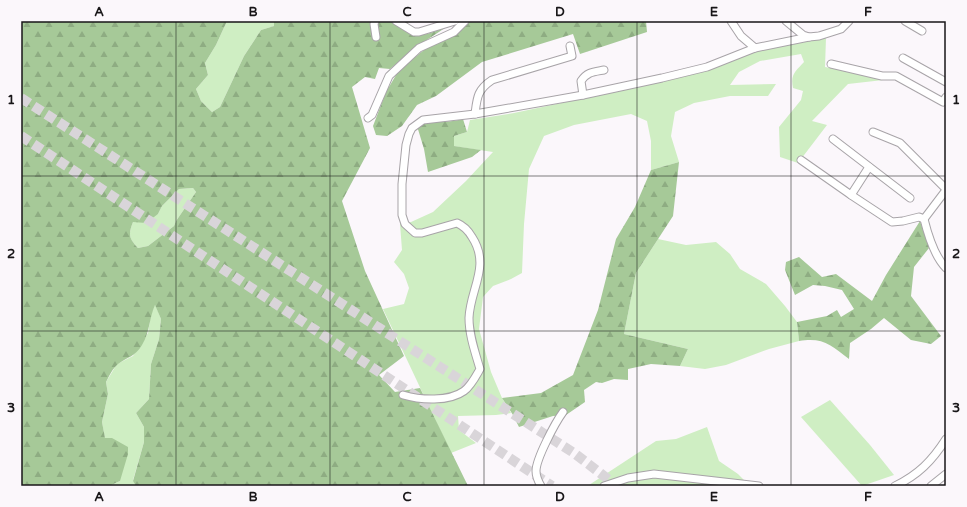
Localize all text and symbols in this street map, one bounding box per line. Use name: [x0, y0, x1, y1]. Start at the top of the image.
text: A: [94, 4, 104, 20]
text: B: [248, 4, 258, 20]
text: C: [402, 4, 412, 20]
text: D: [555, 4, 565, 20]
text: E: [710, 4, 718, 20]
text: F: [864, 4, 872, 20]
text: 1: [7, 92, 15, 108]
text: 1: [952, 92, 960, 108]
text: 2: [7, 246, 15, 262]
text: 2: [952, 246, 960, 262]
text: 3: [7, 400, 15, 416]
text: 3: [952, 400, 960, 416]
text: A: [94, 489, 104, 505]
text: B: [248, 489, 258, 505]
text: C: [402, 489, 412, 505]
text: D: [555, 489, 565, 505]
text: E: [710, 489, 718, 505]
text: F: [864, 489, 872, 505]

